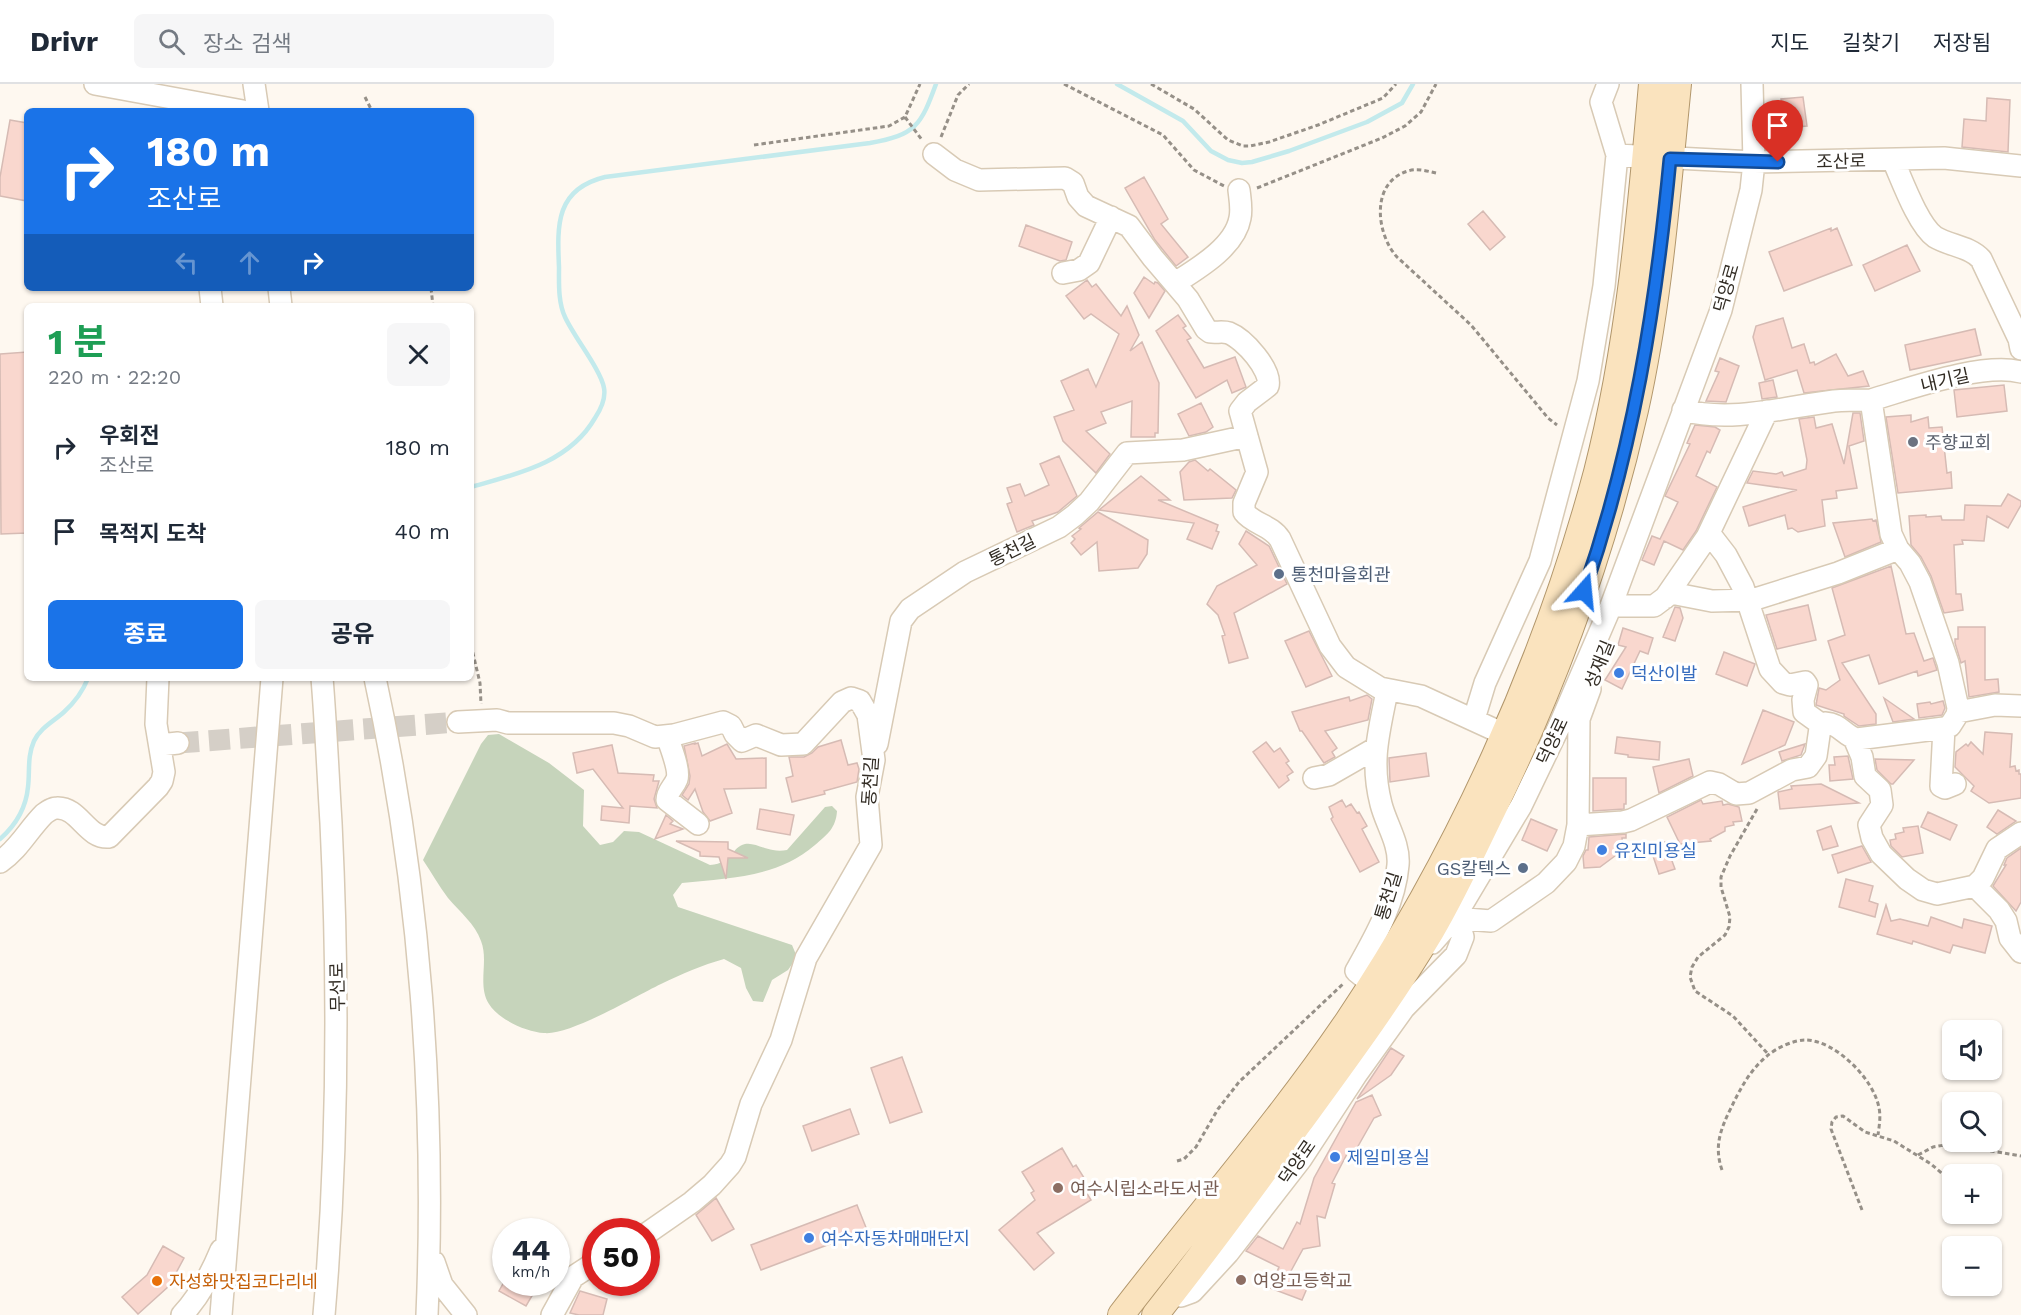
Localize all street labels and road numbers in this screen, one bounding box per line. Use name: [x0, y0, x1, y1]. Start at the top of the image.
street label: 조산로: [1816, 150, 1866, 172]
street label: 덕양로: [1709, 261, 1743, 315]
street label: 내기길: [1918, 364, 1972, 396]
street label: 통천길: [985, 530, 1039, 570]
street label: 성재길: [1580, 637, 1618, 691]
street label: 덕양로: [1532, 714, 1572, 768]
street label: 동천길: [858, 755, 882, 807]
street label: 통천길: [1371, 869, 1405, 923]
street label: 무선로: [326, 962, 348, 1012]
street label: 덕양로: [1274, 1136, 1320, 1188]

